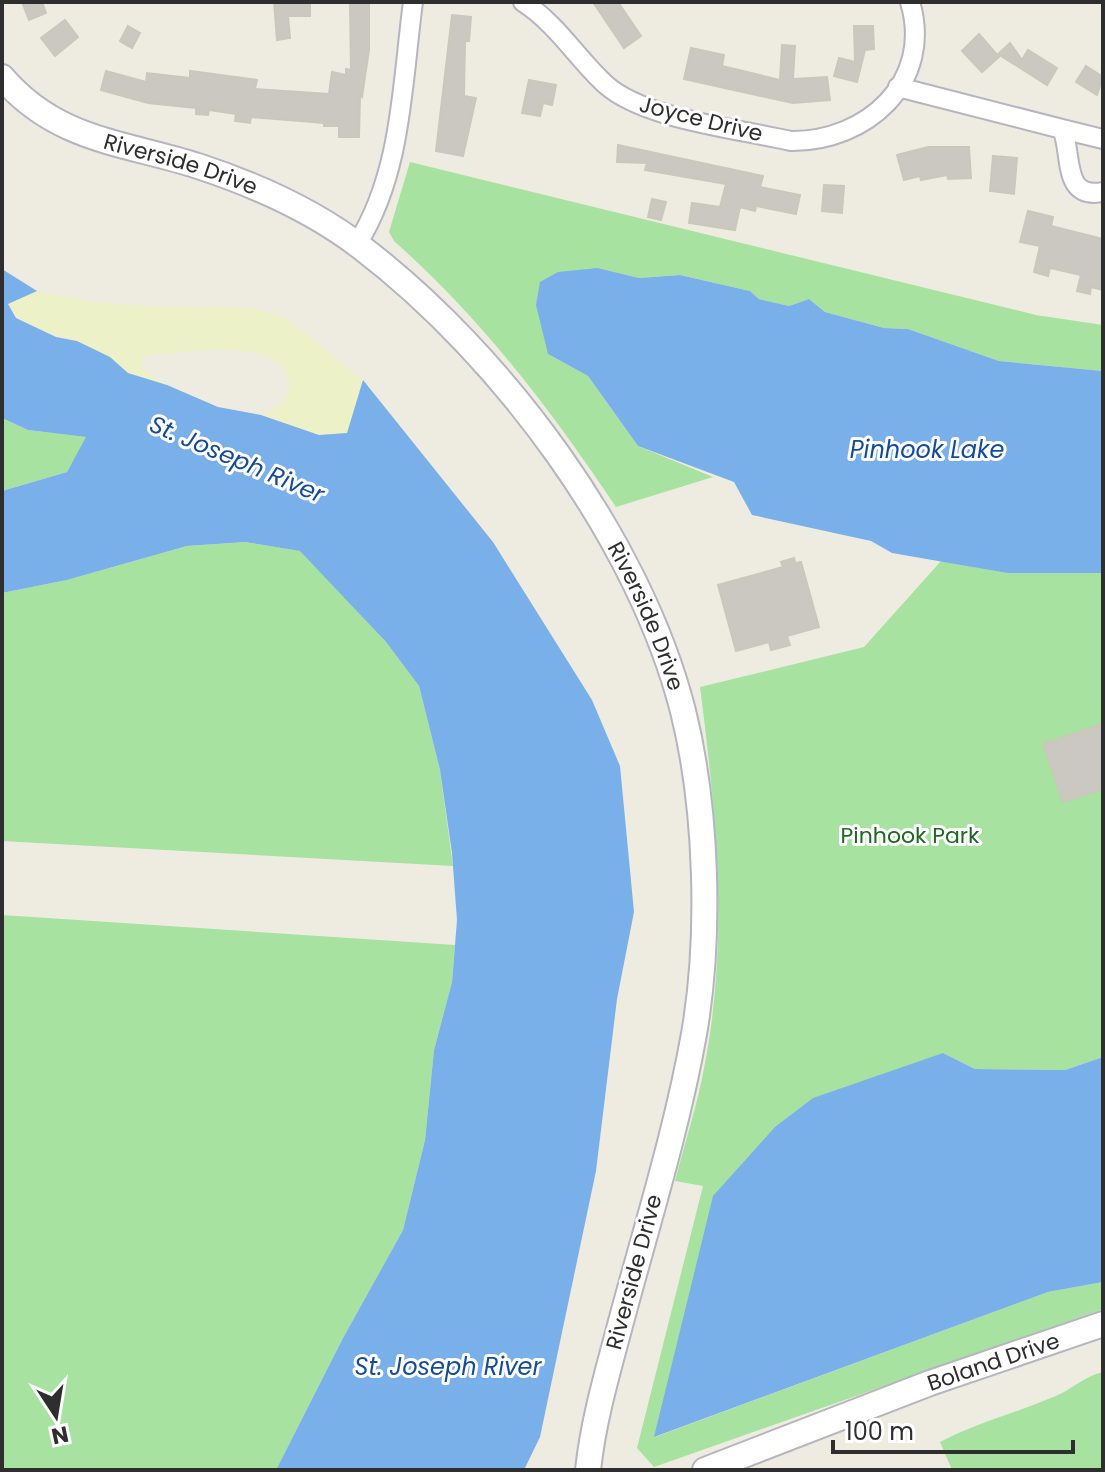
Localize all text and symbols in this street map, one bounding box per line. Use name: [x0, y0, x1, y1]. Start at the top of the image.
street label: Joyce Drive: [636, 89, 766, 149]
street label: Riverside Drive: [100, 126, 262, 202]
water label: St. Joseph River: [145, 407, 330, 511]
water label: Pinhook Lake: [850, 433, 1004, 466]
street label: Riverside Drive: [601, 536, 692, 694]
park label: Pinhook Park: [841, 820, 980, 851]
street label: Riverside Drive: [598, 1191, 670, 1353]
street label: Boland Drive: [923, 1325, 1063, 1398]
water label: St. Joseph River: [355, 1350, 542, 1383]
north arrow: [16, 1376, 96, 1456]
scale bar: [833, 1404, 1073, 1454]
text: 100 m: [845, 1415, 914, 1448]
text: N: [49, 1418, 71, 1452]

